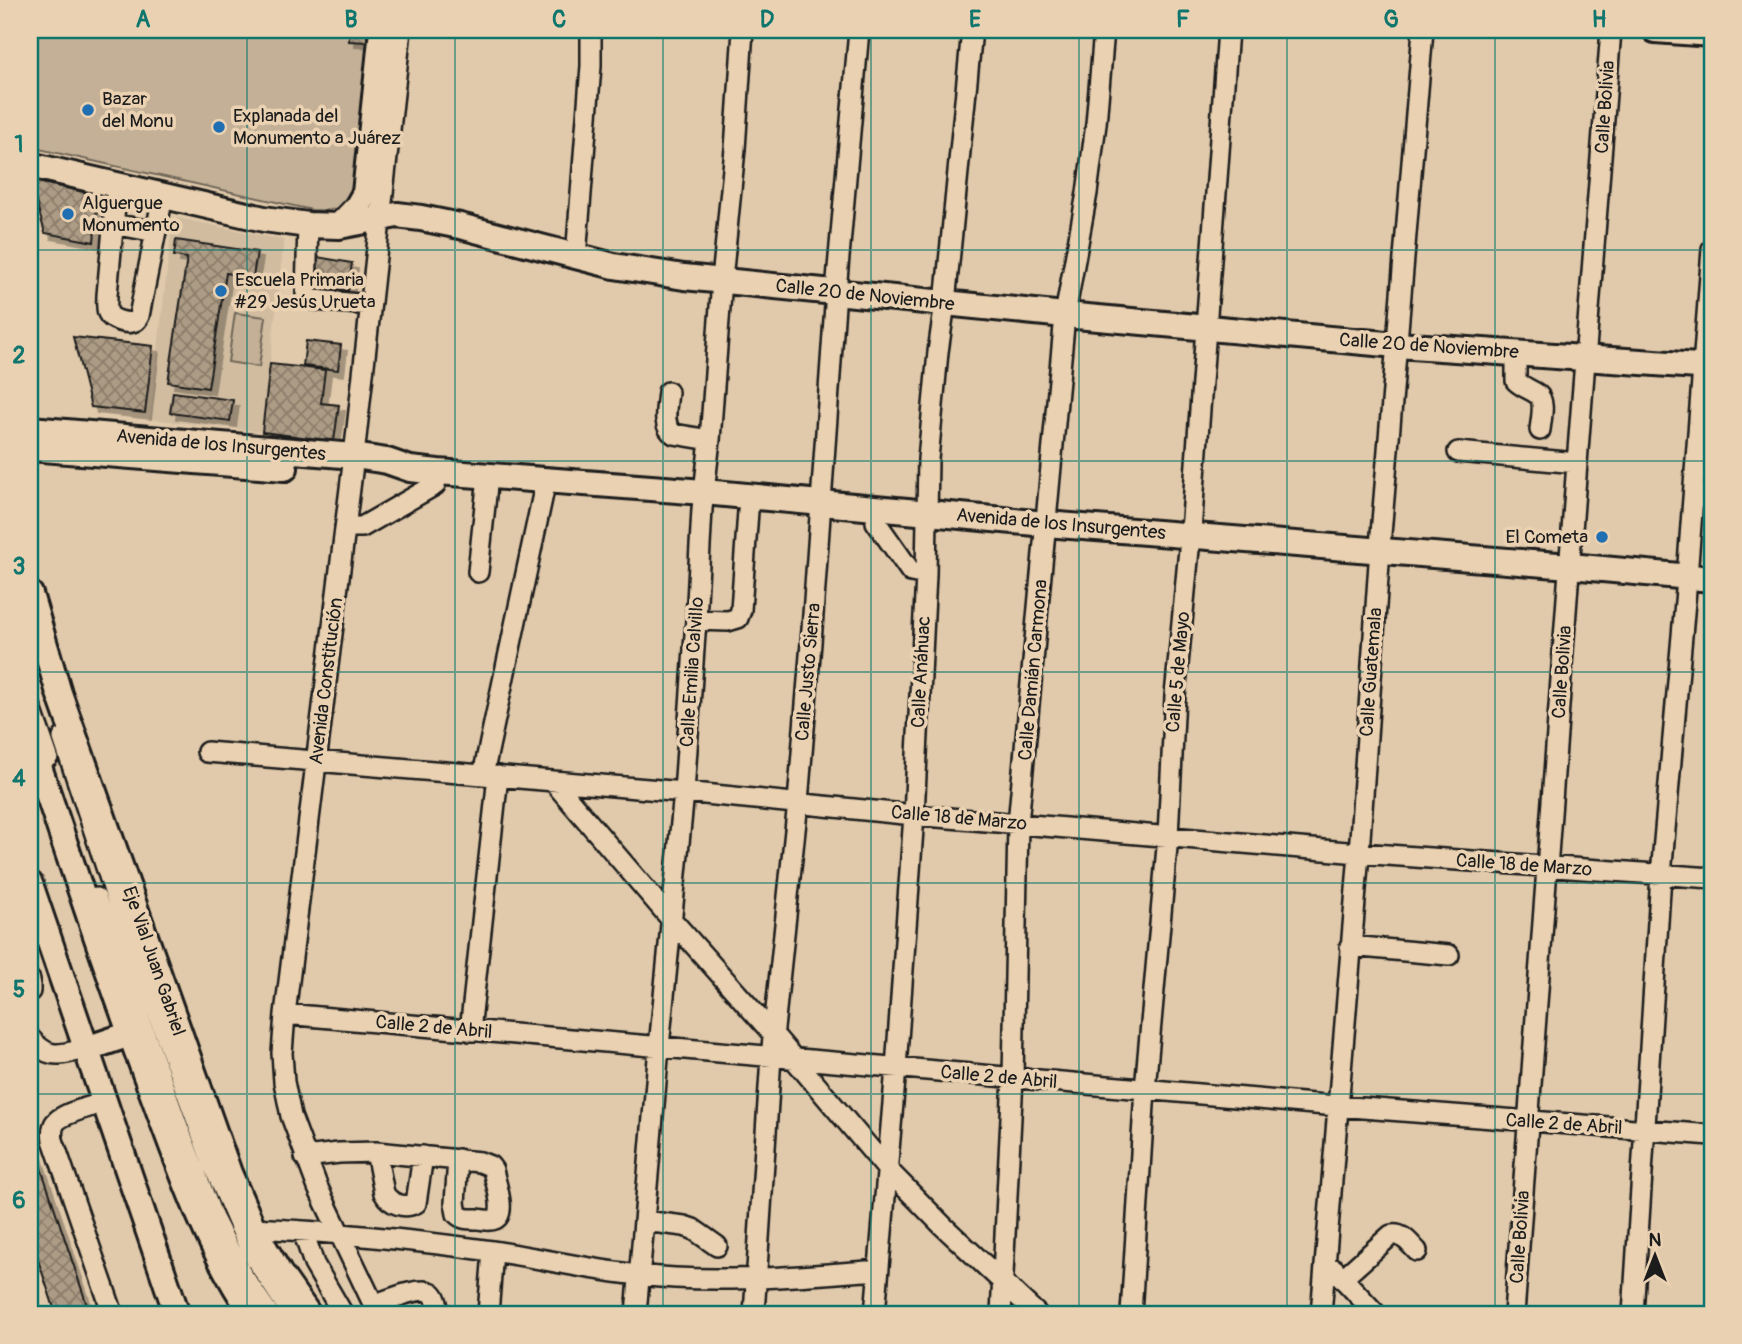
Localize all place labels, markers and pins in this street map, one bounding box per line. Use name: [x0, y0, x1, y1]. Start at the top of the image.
place label: Bazar del Monu: [102, 87, 174, 133]
marker: Bazar del Monu: [80, 102, 96, 118]
place label: Explanada del Monumento a Juárez: [233, 104, 401, 150]
marker: Explanada del Monumento a Juárez: [211, 119, 227, 135]
place label: Alguergue Monumento: [82, 191, 180, 237]
marker: Alguergue Monumento: [60, 206, 76, 222]
place label: Escuela Primaria #29 Jesús Urueta: [234, 268, 376, 314]
marker: Escuela Primaria #29 Jesús Urueta: [213, 283, 229, 299]
place label: El Cometa: [1505, 525, 1588, 549]
marker: El Cometa: [1594, 529, 1610, 545]

